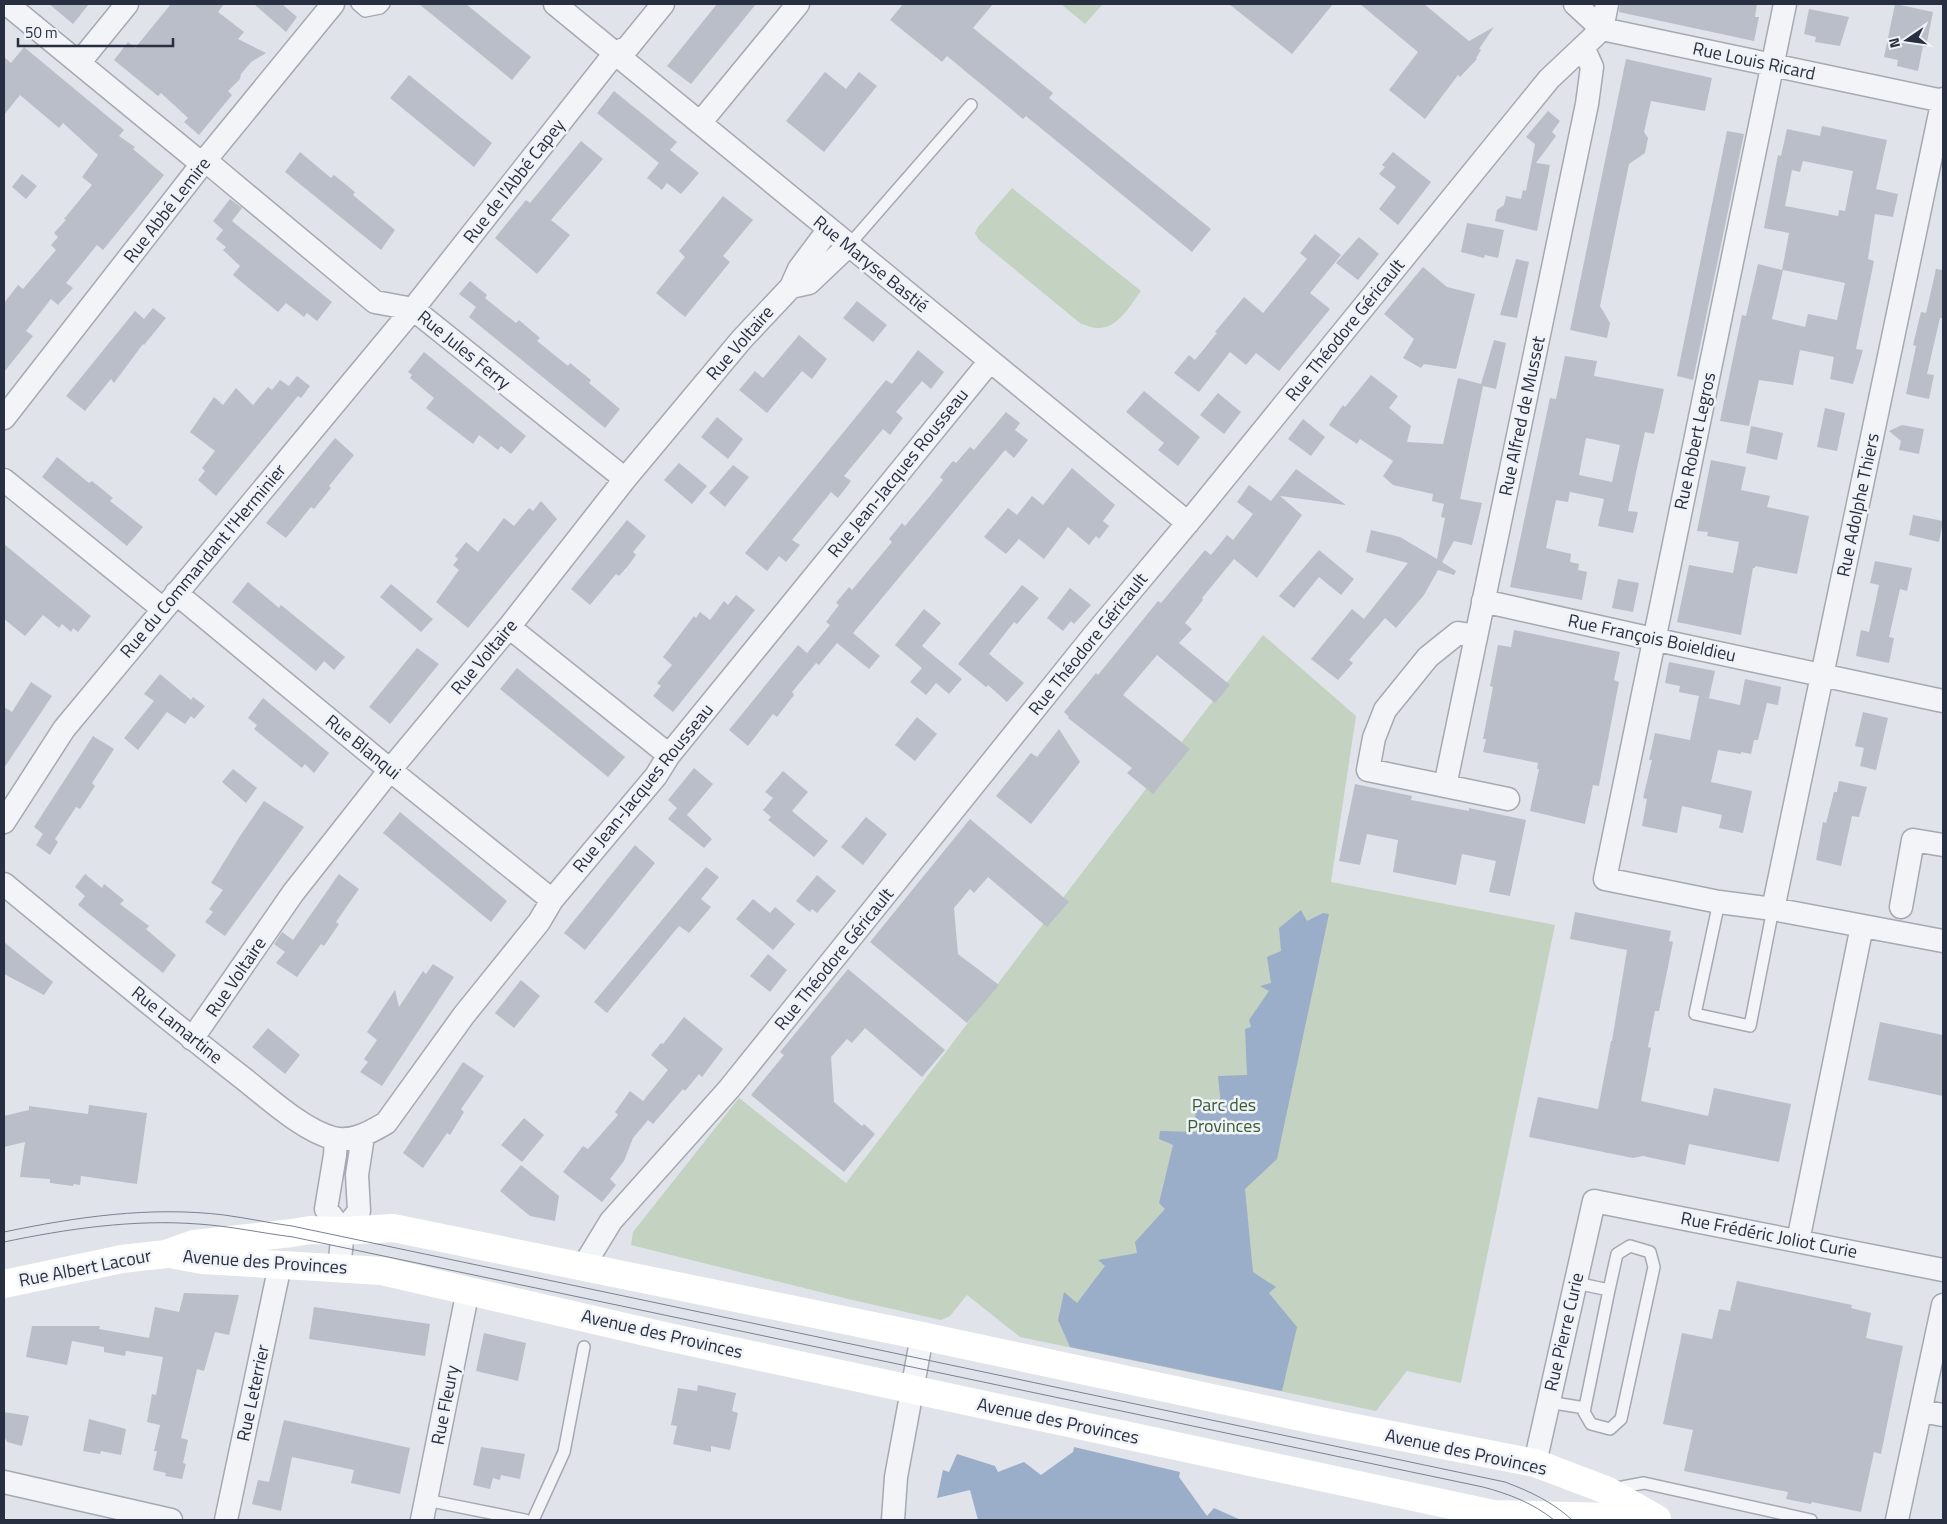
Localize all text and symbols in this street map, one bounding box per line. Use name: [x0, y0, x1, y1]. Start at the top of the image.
scale bar: [18, 15, 172, 47]
north arrow: [1882, 15, 1932, 65]
text: 50 m: [25, 21, 58, 44]
street label: Rue Louis Ricard: [1690, 34, 1818, 87]
text: N: [1883, 36, 1905, 50]
street label: Rue de l'Abbé Capey: [456, 112, 571, 249]
street label: Rue Abbé Lemire: [117, 151, 217, 268]
street label: Rue Maryse Bastié: [808, 208, 935, 319]
street label: Rue Théodore Géricault: [1279, 252, 1411, 407]
street label: Rue Voltaire: [699, 299, 780, 386]
street label: Rue Jules Ferry: [412, 303, 517, 396]
street label: Rue Alfred de Musset: [1491, 333, 1552, 498]
street label: Rue Robert Legros: [1667, 370, 1722, 512]
street label: Rue Jean-Jacques Rousseau: [821, 382, 974, 563]
street label: Rue Adolphe Thiers: [1829, 430, 1886, 579]
street label: Rue du Commandant l'Herminier: [113, 458, 292, 664]
street label: Rue Théodore Géricault: [1022, 566, 1154, 721]
street label: Rue François Boieldieu: [1566, 607, 1739, 668]
street label: Rue Voltaire: [444, 613, 523, 700]
street label: Rue Jean-Jacques Rousseau: [566, 697, 719, 878]
street label: Rue Blanqui: [320, 708, 407, 786]
street label: Rue Théodore Géricault: [768, 881, 900, 1036]
street label: Rue Voltaire: [199, 931, 272, 1022]
street label: Rue Lamartine: [126, 979, 229, 1070]
park label: Parc des Provinces: [1187, 1091, 1261, 1139]
street label: Rue Frédéric Joliot Curie: [1679, 1204, 1860, 1265]
street label: Rue Albert Lacour: [16, 1241, 153, 1294]
street label: Avenue des Provinces: [182, 1242, 348, 1281]
street label: Rue Pierre Curie: [1537, 1270, 1590, 1394]
street label: Avenue des Provinces: [579, 1302, 745, 1365]
street label: Rue Leterrier: [229, 1342, 276, 1444]
street label: Rue Fleury: [424, 1362, 466, 1447]
street label: Avenue des Provinces: [975, 1390, 1141, 1451]
street label: Avenue des Provinces: [1383, 1421, 1549, 1482]

